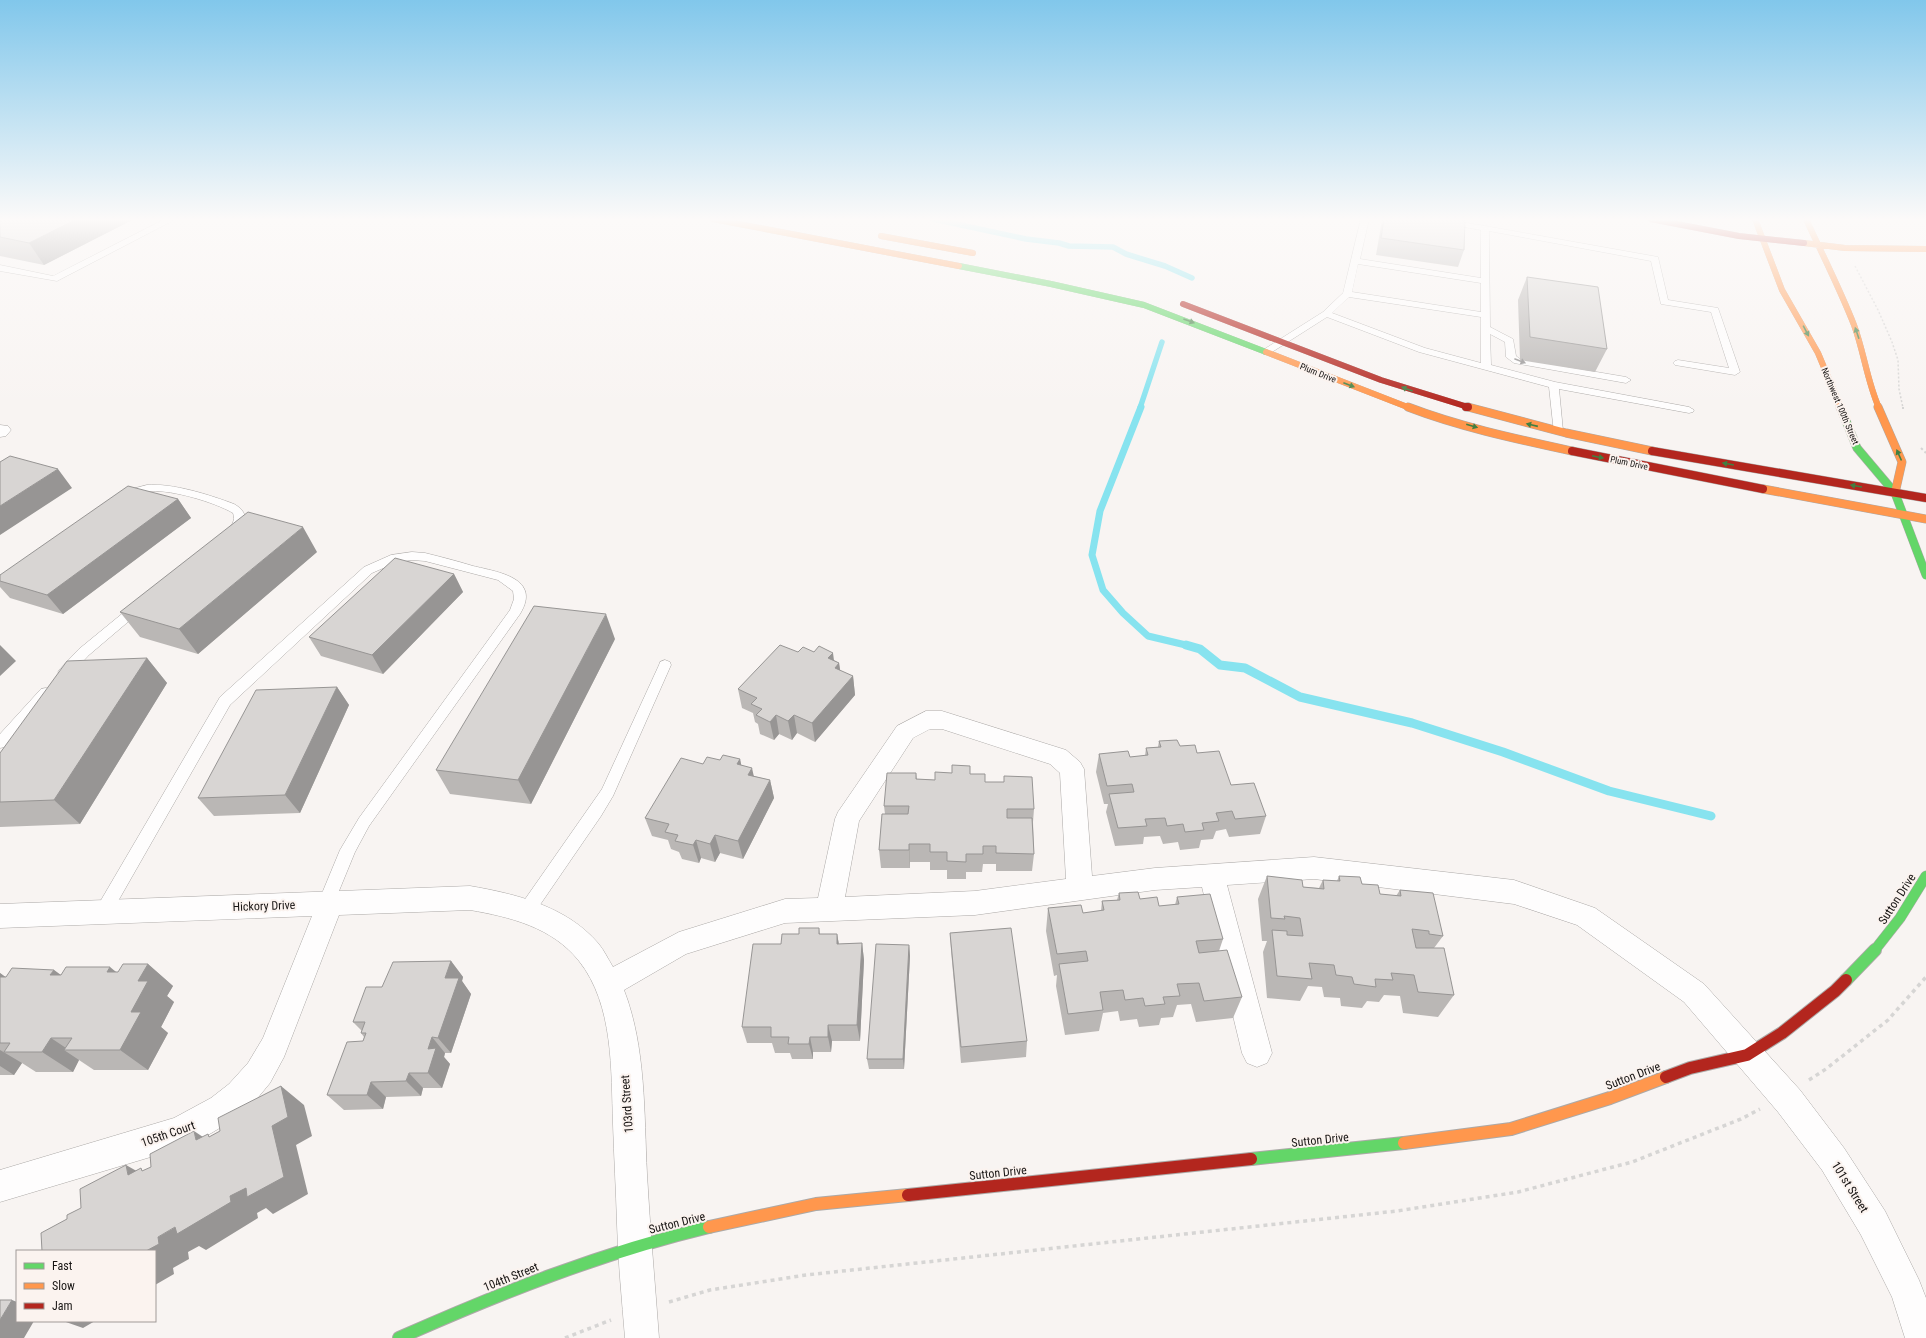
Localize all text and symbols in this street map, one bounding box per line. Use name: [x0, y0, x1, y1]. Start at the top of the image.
one-way arrow: [1183, 319, 1195, 325]
one-way arrow: [1803, 325, 1810, 336]
one-way arrow: [1854, 327, 1860, 339]
one-way arrow: [1514, 358, 1526, 365]
street label: Plum Drive: [1298, 361, 1338, 385]
street label: Northwest 100th Street: [1819, 366, 1861, 446]
one-way arrow: [1343, 382, 1355, 388]
one-way arrow: [1401, 385, 1413, 391]
one-way arrow: [1526, 422, 1538, 428]
one-way arrow: [1465, 424, 1478, 430]
one-way arrow: [1896, 450, 1902, 461]
one-way arrow: [1592, 454, 1604, 460]
street label: Plum Drive: [1609, 454, 1649, 472]
one-way arrow: [1722, 461, 1734, 467]
one-way arrow: [1850, 483, 1863, 489]
street label: Sutton Drive: [1875, 871, 1919, 927]
street label: Hickory Drive: [232, 898, 296, 914]
street label: Sutton Drive: [1604, 1059, 1663, 1093]
street label: 103rd Street: [618, 1074, 636, 1133]
street label: 105th Court: [139, 1118, 197, 1150]
street label: Sutton Drive: [1291, 1130, 1350, 1150]
street label: 101st Street: [1829, 1159, 1871, 1216]
street label: Sutton Drive: [969, 1163, 1028, 1183]
street label: Sutton Drive: [647, 1209, 707, 1237]
legend: [16, 1250, 156, 1322]
text: Fast: [52, 1259, 73, 1273]
street label: 104th Street: [481, 1259, 541, 1294]
text: Slow: [52, 1279, 75, 1293]
text: Jam: [52, 1299, 73, 1313]

